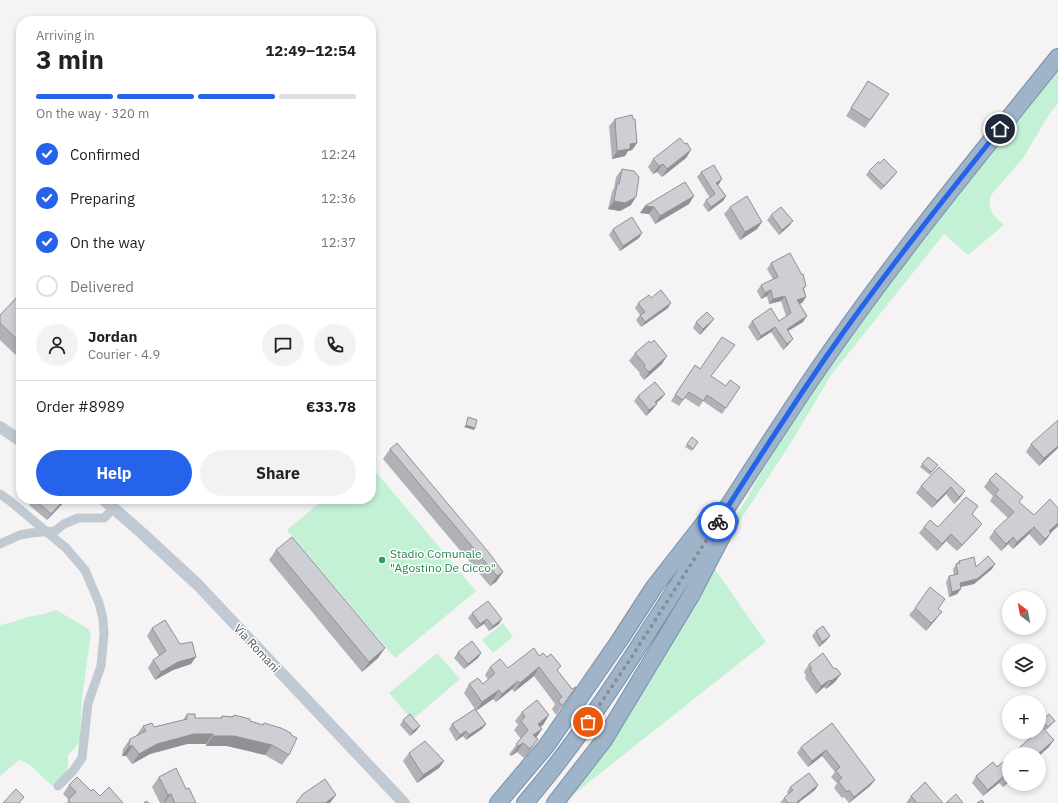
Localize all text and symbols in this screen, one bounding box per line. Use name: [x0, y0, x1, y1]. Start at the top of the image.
text: Arriving in: [36, 27, 95, 44]
text: 12:49–12:54: [265, 41, 356, 60]
text: 3 min: [36, 42, 104, 76]
text: On the way · 320 m: [36, 105, 149, 122]
pin: [983, 112, 1017, 146]
icon: home: [989, 118, 1011, 140]
icon: check: [36, 143, 58, 165]
text: Confirmed: [70, 145, 140, 164]
text: 12:24: [321, 146, 356, 163]
icon: check: [36, 187, 58, 209]
text: Preparing: [70, 189, 135, 208]
text: 12:36: [321, 190, 356, 207]
icon: check: [36, 231, 58, 253]
text: On the way: [70, 233, 145, 252]
text: 12:37: [321, 234, 356, 251]
text: Delivered: [70, 277, 134, 296]
button: person: [36, 324, 78, 366]
button: chat: [262, 324, 304, 366]
button: phone: [314, 324, 356, 366]
text: Jordan: [88, 327, 137, 346]
text: Courier · 4.9: [88, 346, 160, 363]
text: Order #8989: [36, 397, 125, 416]
text: €33.78: [306, 397, 356, 416]
button: Help: [36, 450, 192, 496]
button: Share: [200, 450, 356, 496]
courier: [698, 502, 738, 542]
icon: bike: [707, 511, 729, 533]
place label: Stadio Comunale "Agostino De Cicco": [390, 546, 496, 575]
marker: Stadio Comunale "Agostino De Cicco": [377, 555, 387, 565]
north arrow: [1002, 591, 1046, 635]
map controls: [1002, 591, 1046, 791]
street label: Via Romani: [231, 621, 283, 675]
button: layers: [1002, 643, 1046, 687]
button: +: [1002, 695, 1046, 739]
pin: [571, 705, 605, 739]
icon: bag: [577, 711, 599, 733]
button: −: [1002, 747, 1046, 791]

